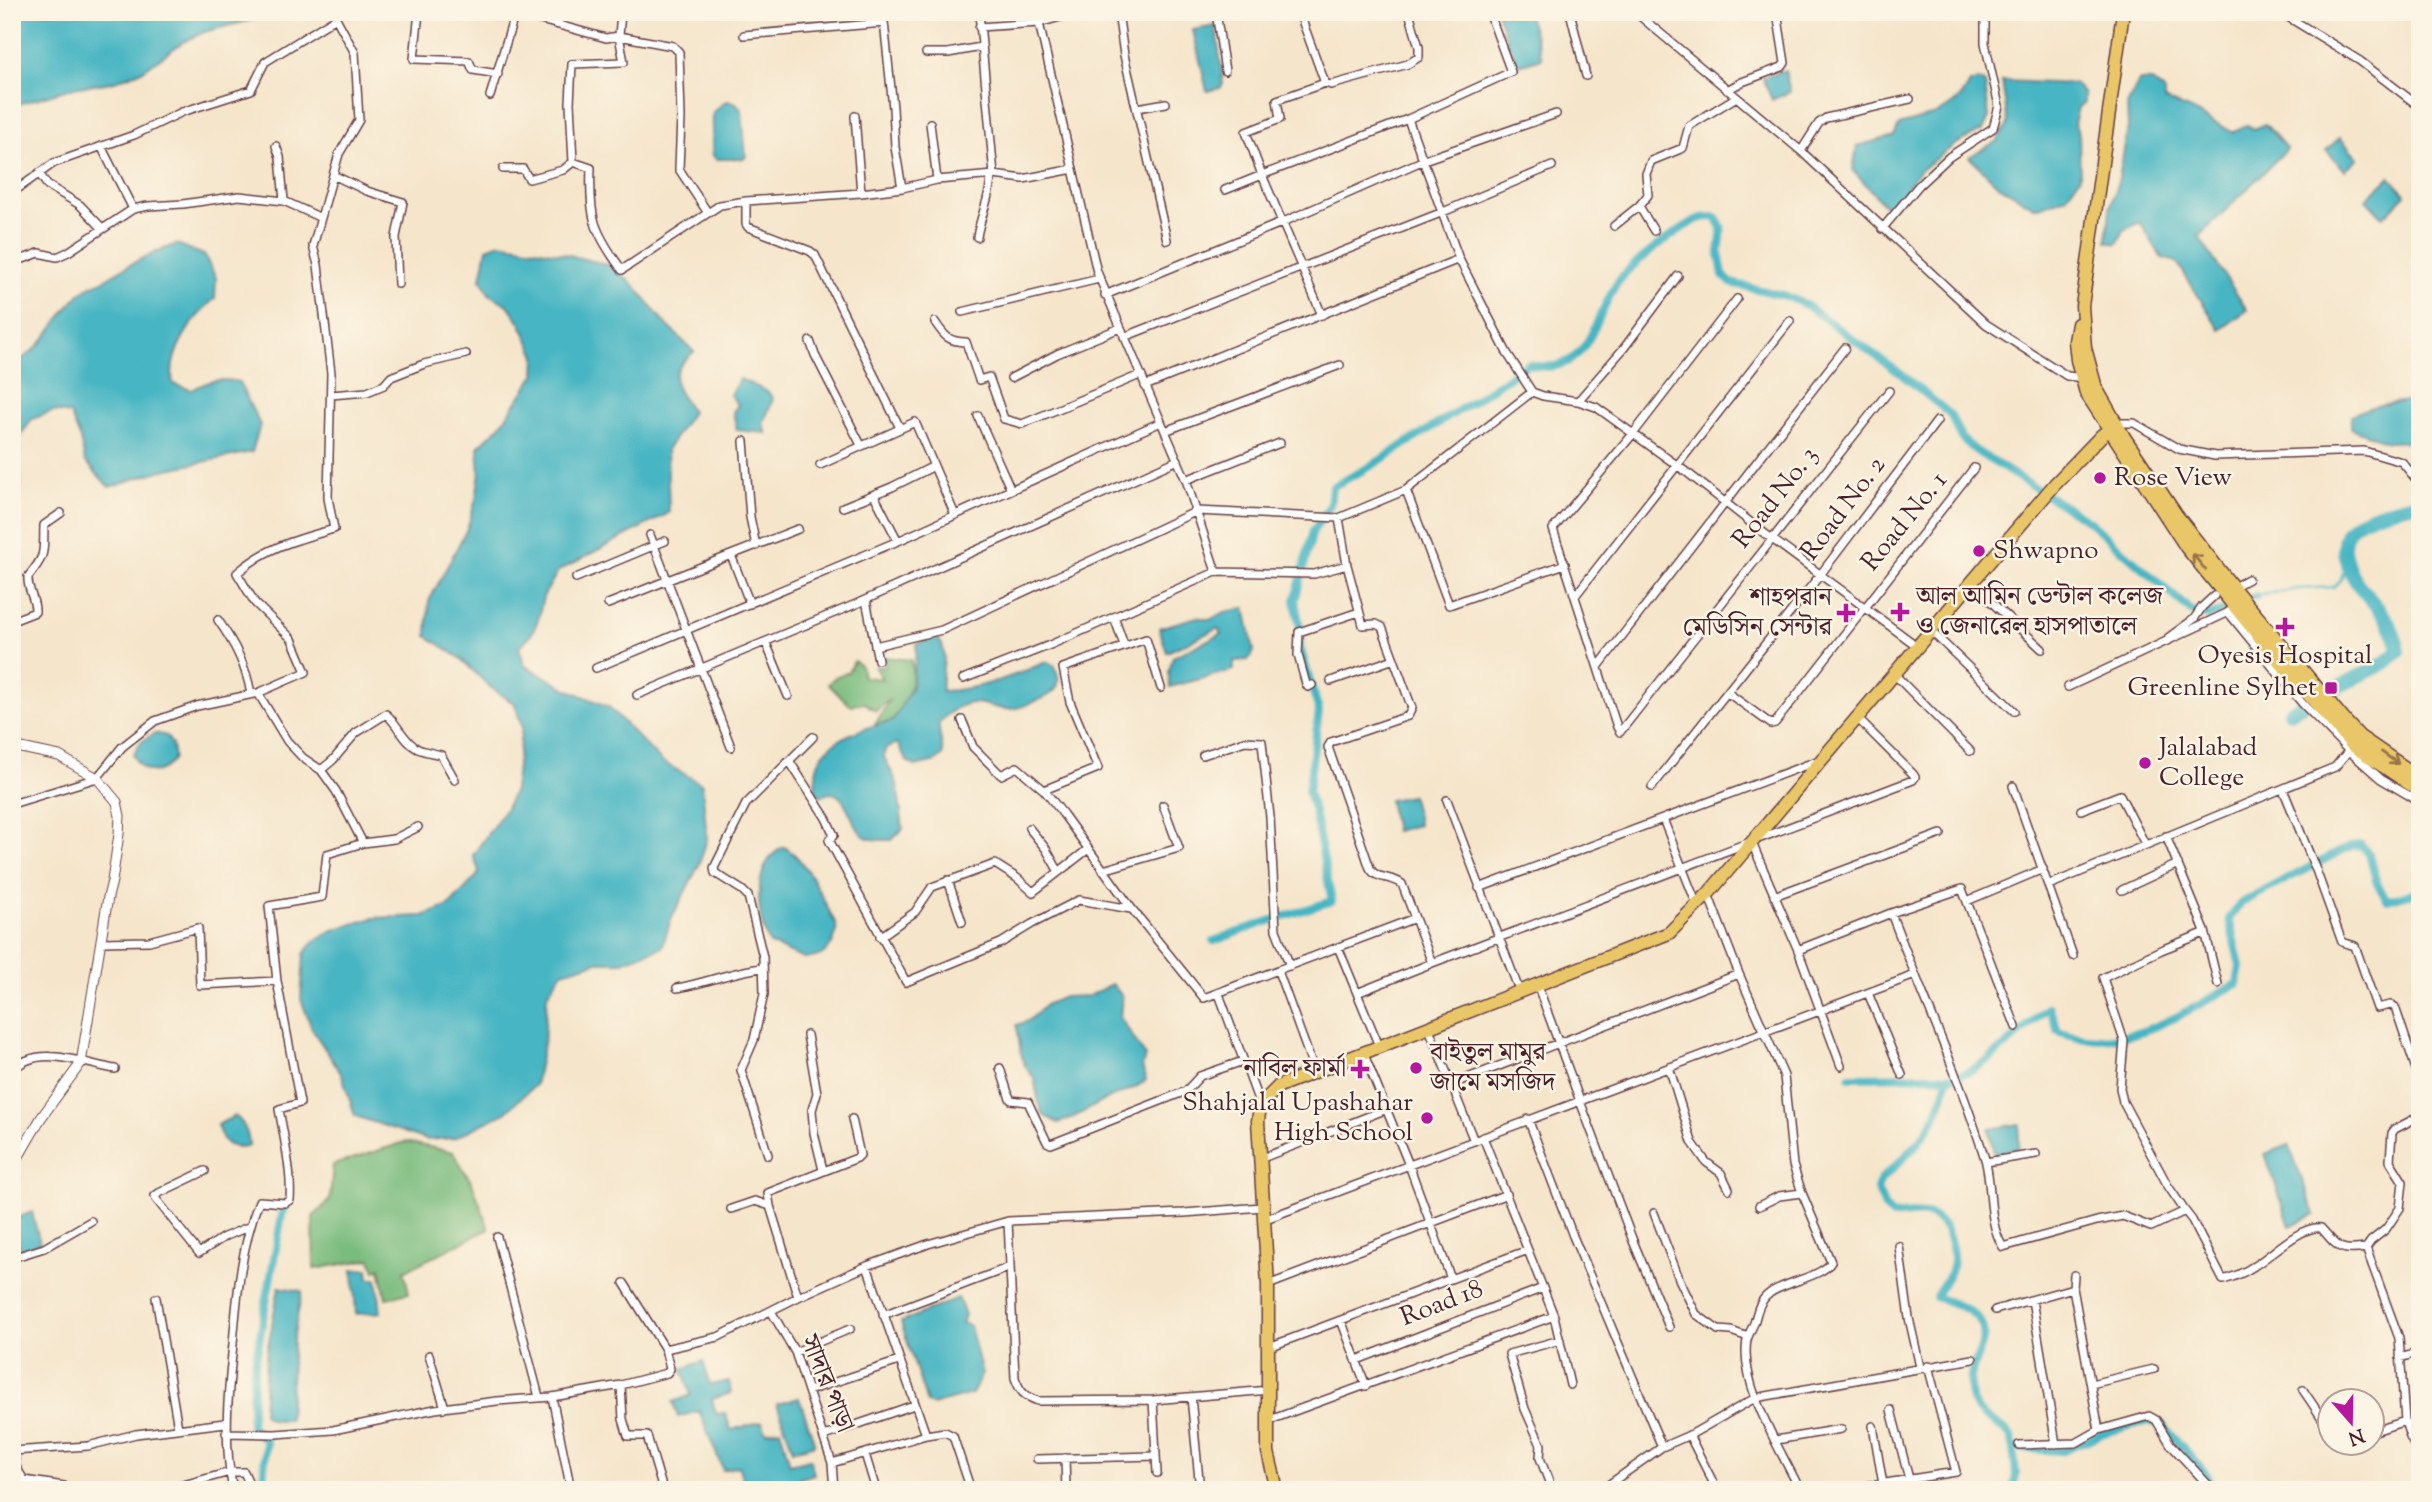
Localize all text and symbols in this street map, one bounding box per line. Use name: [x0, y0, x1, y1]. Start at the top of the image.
street label: Road No. 3: [1724, 439, 1828, 557]
street label: Road No. 2: [1792, 449, 1896, 569]
place label: Rose View: [2114, 460, 2232, 497]
street label: Road No. 1: [1853, 464, 1957, 580]
marker: Rose View: [2092, 470, 2108, 486]
place label: Shwapno: [1993, 533, 2098, 570]
marker: Shwapno: [1971, 543, 1987, 559]
one-way arrow: [2191, 554, 2206, 572]
place label: আল আমিন ডেন্টাল কলেজ ও জেনারেল হাসপাতালে: [1915, 579, 2165, 646]
place label: শাহপরান মেডিসিন সেন্টার: [1682, 580, 1834, 647]
marker: আল আমিন ডেন্টাল কলেজ ও জেনারেল হাসপাতালে: [1890, 602, 1910, 622]
marker: শাহপরান মেডিসিন সেন্টার: [1838, 605, 1854, 621]
marker: Oyesis Hospital: [2275, 617, 2295, 637]
place label: Oyesis Hospital: [2198, 638, 2372, 675]
place label: Greenline Sylhet: [2128, 670, 2317, 707]
marker: Greenline Sylhet: [2323, 680, 2339, 696]
place label: Jalalabad College: [2157, 730, 2258, 797]
one-way arrow: [2380, 751, 2399, 765]
marker: Jalalabad College: [2137, 755, 2153, 771]
place label: বাইতুল মামুর জামে মসজিদ: [1429, 1035, 1557, 1102]
place label: নাবিল ফার্মা: [1242, 1051, 1346, 1088]
marker: বাইতুল মামুর জামে মসজিদ: [1408, 1060, 1424, 1076]
marker: নাবিল ফার্মা: [1352, 1061, 1368, 1077]
place label: Shahjalal Upashahar High School: [1182, 1085, 1413, 1152]
marker: Shahjalal Upashahar High School: [1419, 1110, 1435, 1126]
street label: Road 18: [1395, 1271, 1489, 1337]
street label: সাদার পাড়া: [789, 1329, 862, 1438]
north arrow: [2316, 1386, 2386, 1456]
text: N: [2344, 1420, 2368, 1451]

